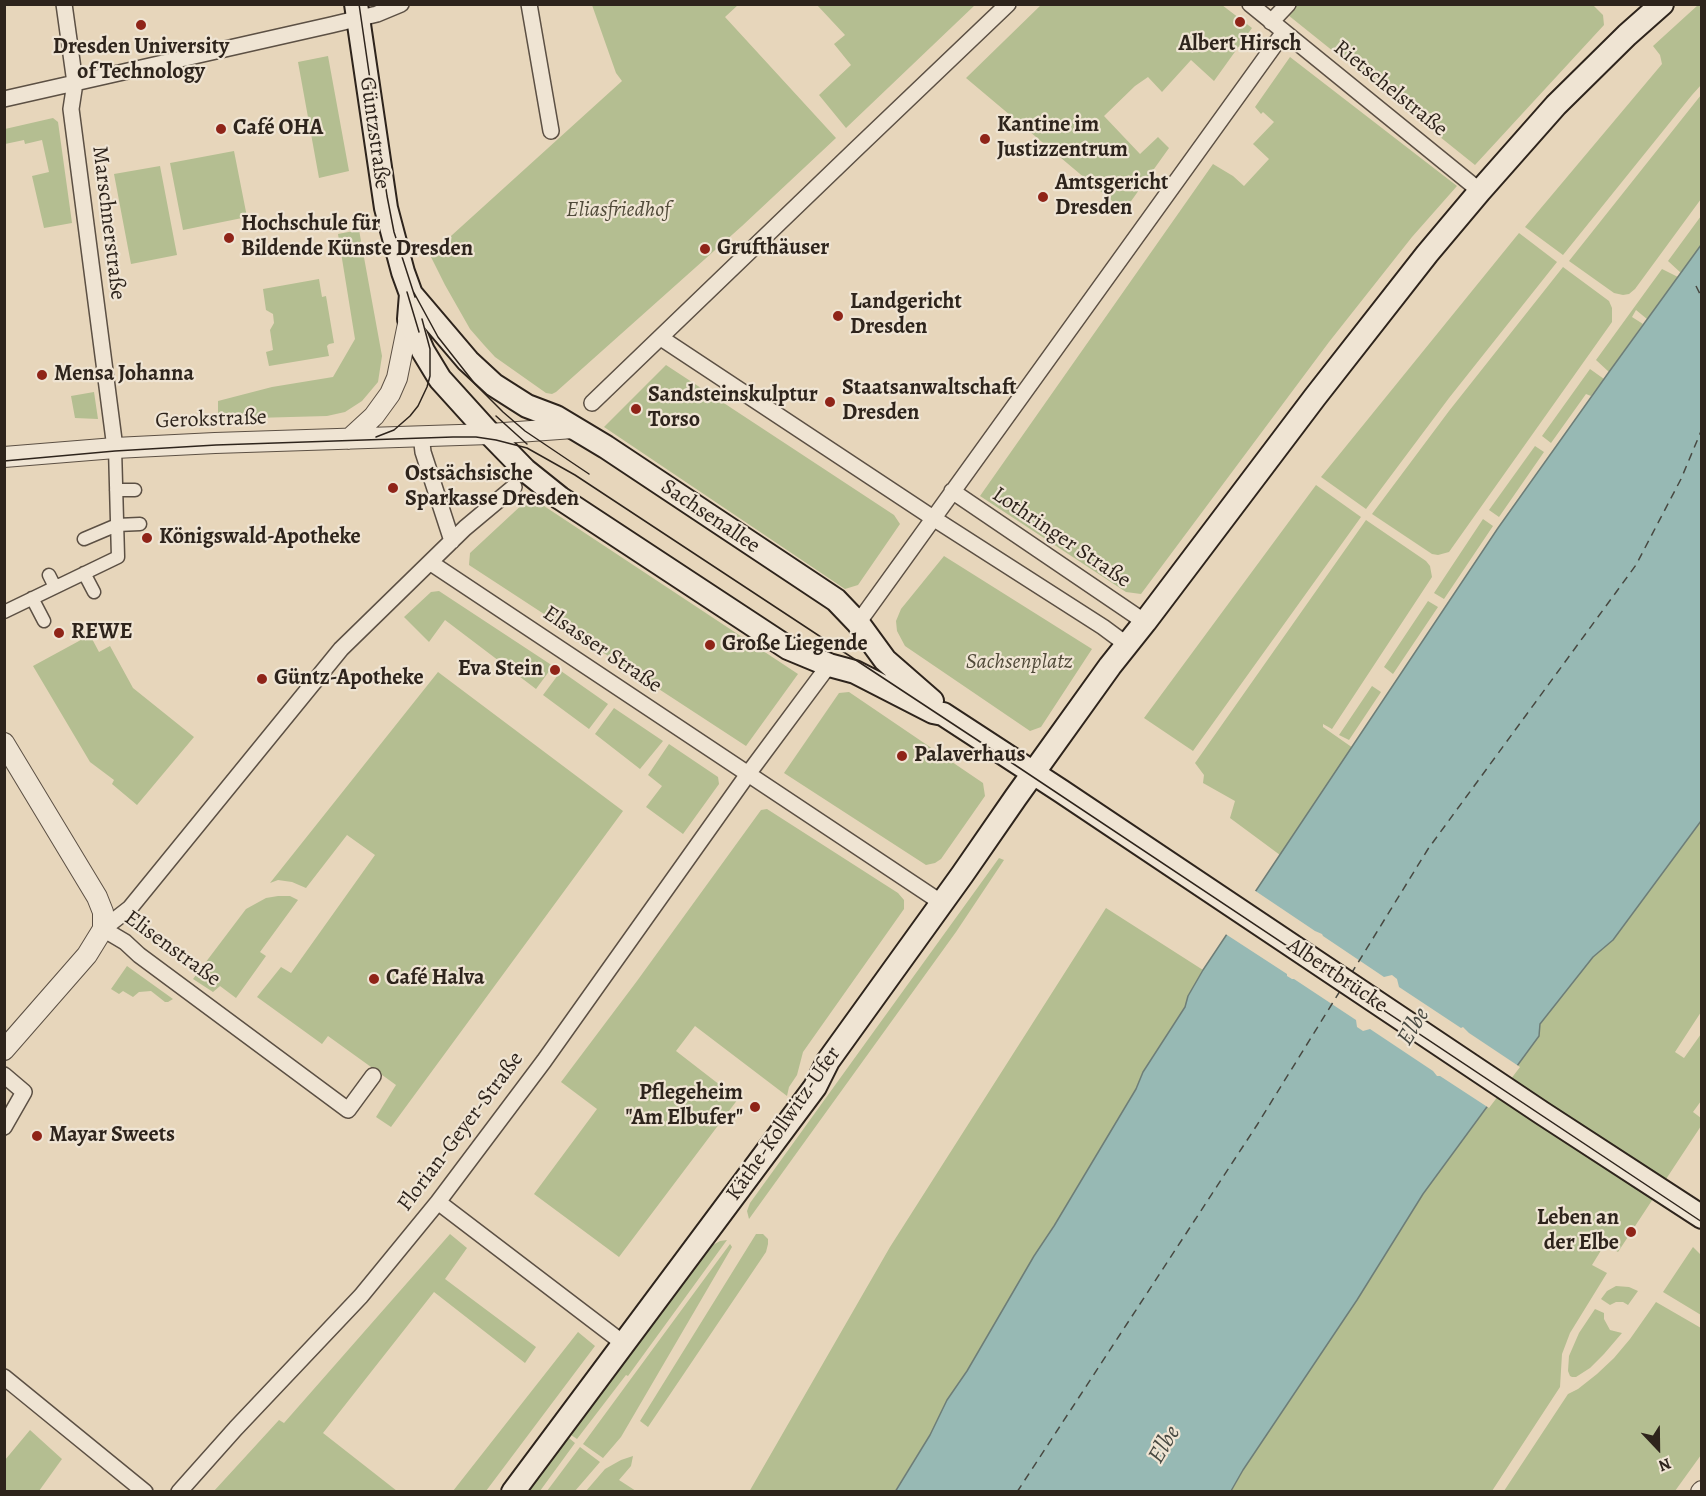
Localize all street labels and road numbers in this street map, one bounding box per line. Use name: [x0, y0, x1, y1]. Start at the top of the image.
street label: Rietschelstraße: [1328, 35, 1452, 143]
street label: Güntzstraße: [353, 75, 395, 191]
street label: Marschnerstraße: [85, 145, 131, 301]
street label: Gerokstraße: [155, 405, 267, 435]
street label: Sachsenallee: [655, 474, 765, 560]
street label: Lothringer Straße: [987, 482, 1135, 594]
street label: Elsasser Straße: [537, 600, 667, 700]
street label: Elisenstraße: [119, 905, 225, 993]
street label: Albertbrücke: [1282, 933, 1392, 1019]
street label: Käthe-Kollwitz-Ufer: [721, 1042, 847, 1206]
street label: Florian-Geyer-Straße: [392, 1047, 530, 1217]

